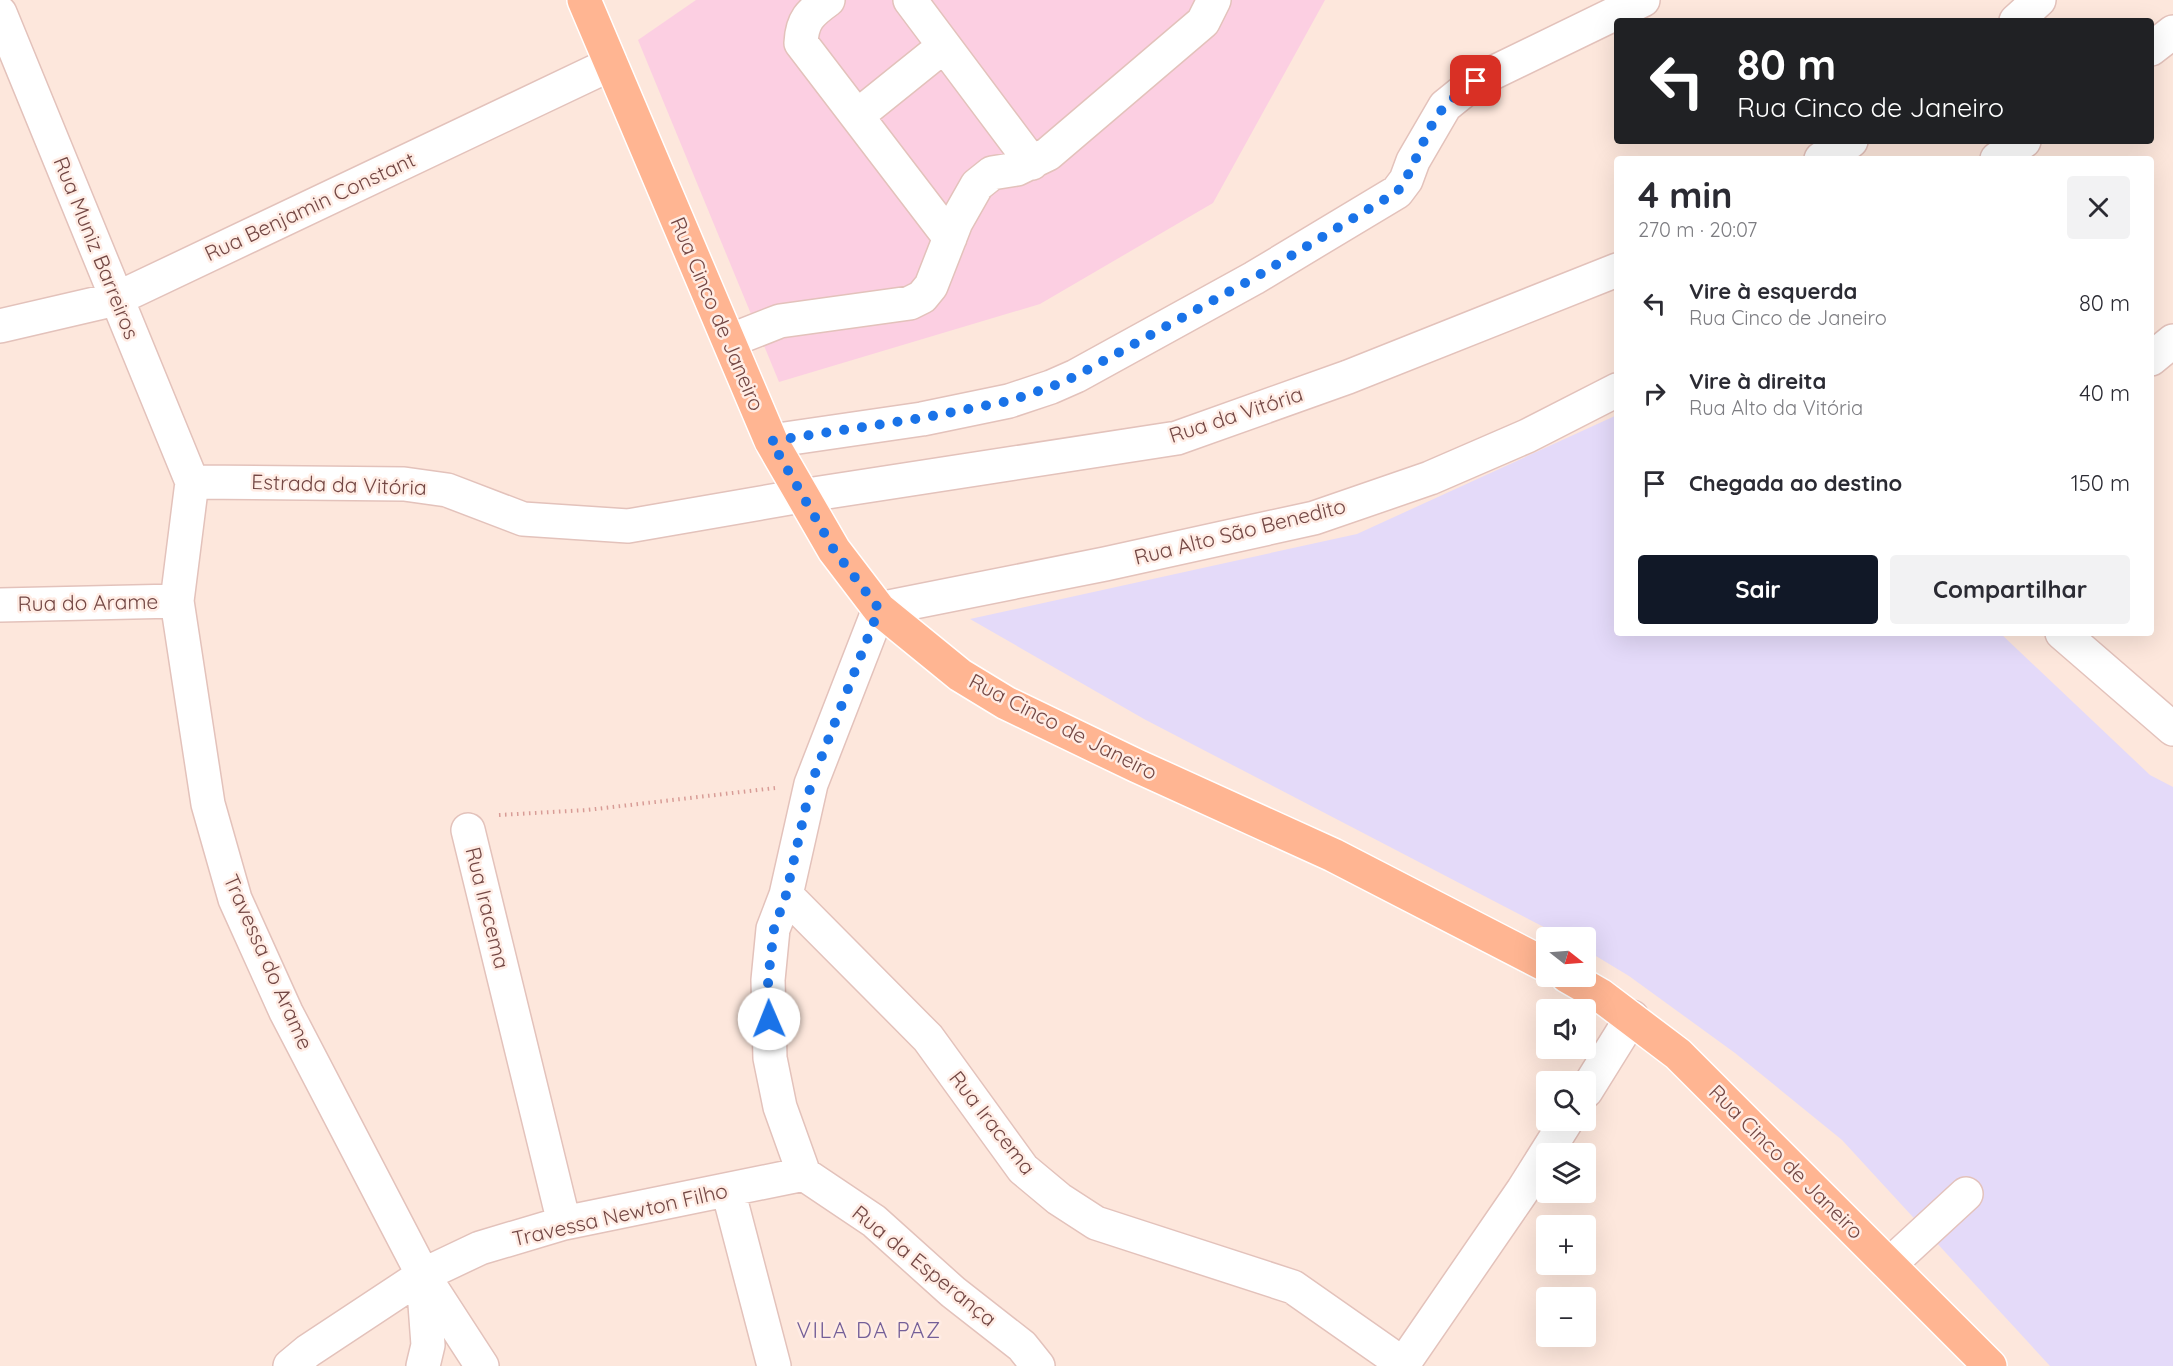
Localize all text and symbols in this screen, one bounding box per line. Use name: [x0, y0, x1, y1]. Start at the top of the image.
text: 80 m: [1737, 38, 1836, 91]
icon: left: [1638, 42, 1716, 120]
pin: [1450, 55, 1501, 106]
icon: arrive: [1459, 64, 1492, 97]
text: Rua Cinco de Janeiro: [1737, 90, 2004, 124]
street label: Rua Benjamin Constant: [200, 146, 419, 266]
street label: Rua Muniz Barreiros: [48, 153, 145, 343]
text: 4 min: [1638, 172, 1732, 217]
button: close: [2067, 176, 2130, 239]
street label: Rua Cinco de Janeiro: [665, 213, 770, 414]
text: 270 m · 20:07: [1638, 217, 1757, 242]
text: Vire à esquerda: [1689, 277, 1857, 305]
icon: left: [1638, 287, 1671, 320]
text: 80 m: [2079, 289, 2130, 317]
text: Rua Cinco de Janeiro: [1689, 305, 1887, 330]
text: Vire à direita: [1689, 367, 1826, 395]
icon: right: [1638, 377, 1671, 410]
text: 40 m: [2079, 379, 2130, 407]
street label: Rua da Vitória: [1166, 380, 1306, 448]
text: Rua Alto da Vitória: [1689, 395, 1863, 420]
icon: arrive: [1638, 467, 1671, 500]
street label: Estrada da Vitória: [251, 468, 427, 500]
text: Chegada ao destino: [1689, 469, 1902, 497]
text: 150 m: [2071, 469, 2130, 497]
street label: Rua Alto São Benedito: [1131, 492, 1348, 570]
button: Sair: [1638, 555, 1878, 624]
button: Compartilhar: [1890, 555, 2130, 624]
street label: Rua do Arame: [17, 588, 158, 616]
street label: Rua Cinco de Janeiro: [965, 667, 1162, 785]
street label: Rua Iracema: [460, 844, 516, 971]
street label: Travessa do Arame: [219, 870, 319, 1053]
north arrow: [1536, 927, 1596, 987]
map controls: [1536, 927, 1596, 1347]
position arrow: [737, 987, 801, 1051]
button: sound: [1536, 999, 1596, 1059]
street label: Rua Iracema: [944, 1065, 1041, 1180]
button: search: [1536, 1071, 1596, 1131]
street label: Rua Cinco de Janeiro: [1704, 1079, 1869, 1244]
button: layers: [1536, 1143, 1596, 1203]
street label: Travessa Newton Filho: [510, 1177, 730, 1251]
street label: Rua da Esperança: [847, 1199, 1002, 1331]
button: +: [1536, 1215, 1596, 1275]
button: −: [1536, 1287, 1596, 1347]
district label: VILA DA PAZ: [796, 1316, 942, 1344]

